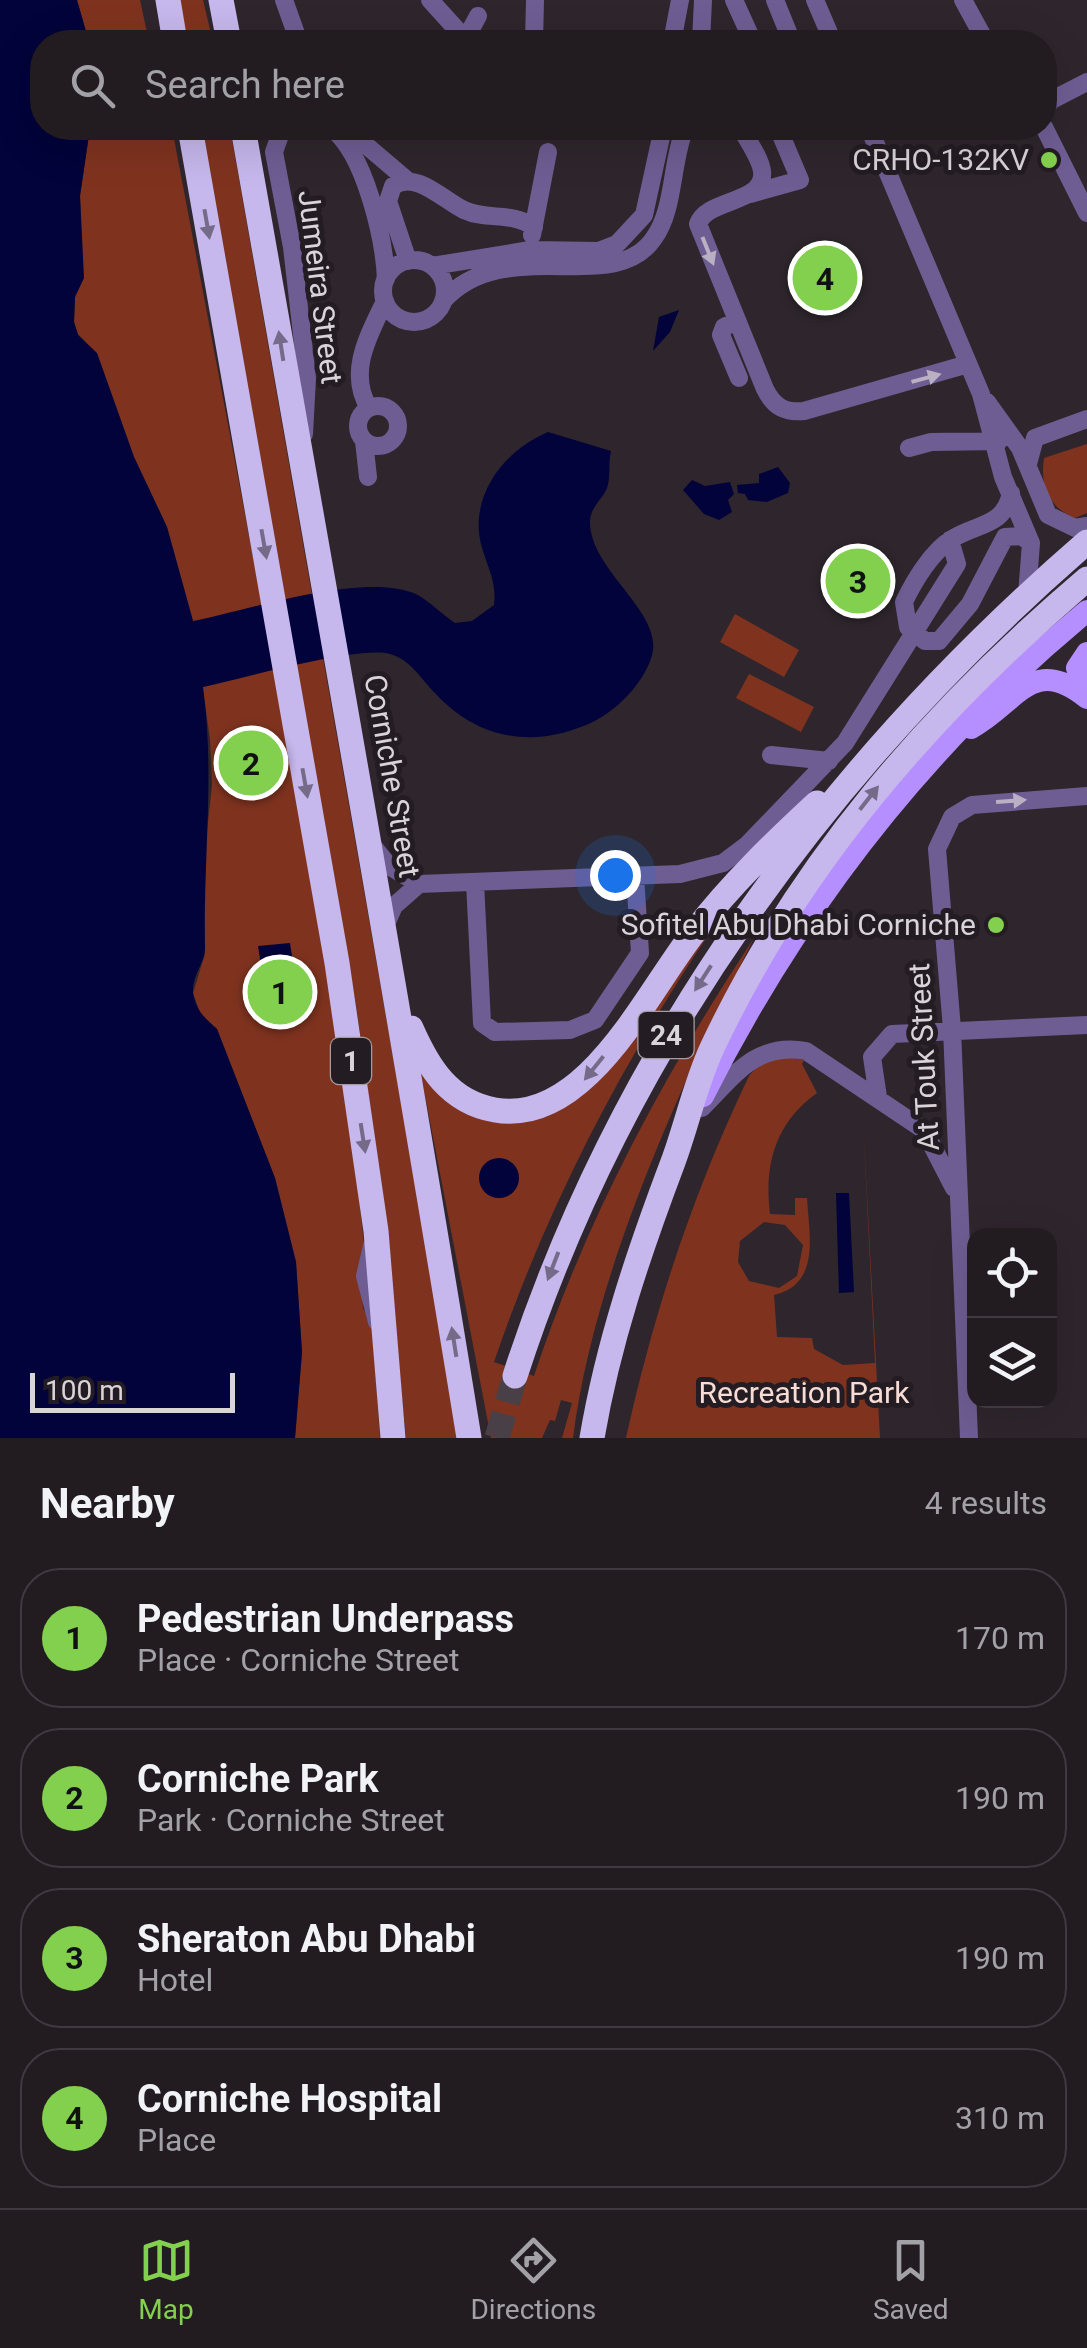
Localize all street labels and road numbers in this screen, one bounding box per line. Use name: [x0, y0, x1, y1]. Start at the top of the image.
street label: Jumeira Street: [291, 188, 350, 386]
street label: Corniche Street: [357, 672, 428, 880]
street label: At Touk Street: [901, 962, 946, 1152]
road number: 24: [638, 1012, 694, 1058]
road number: 1: [331, 1038, 371, 1084]

